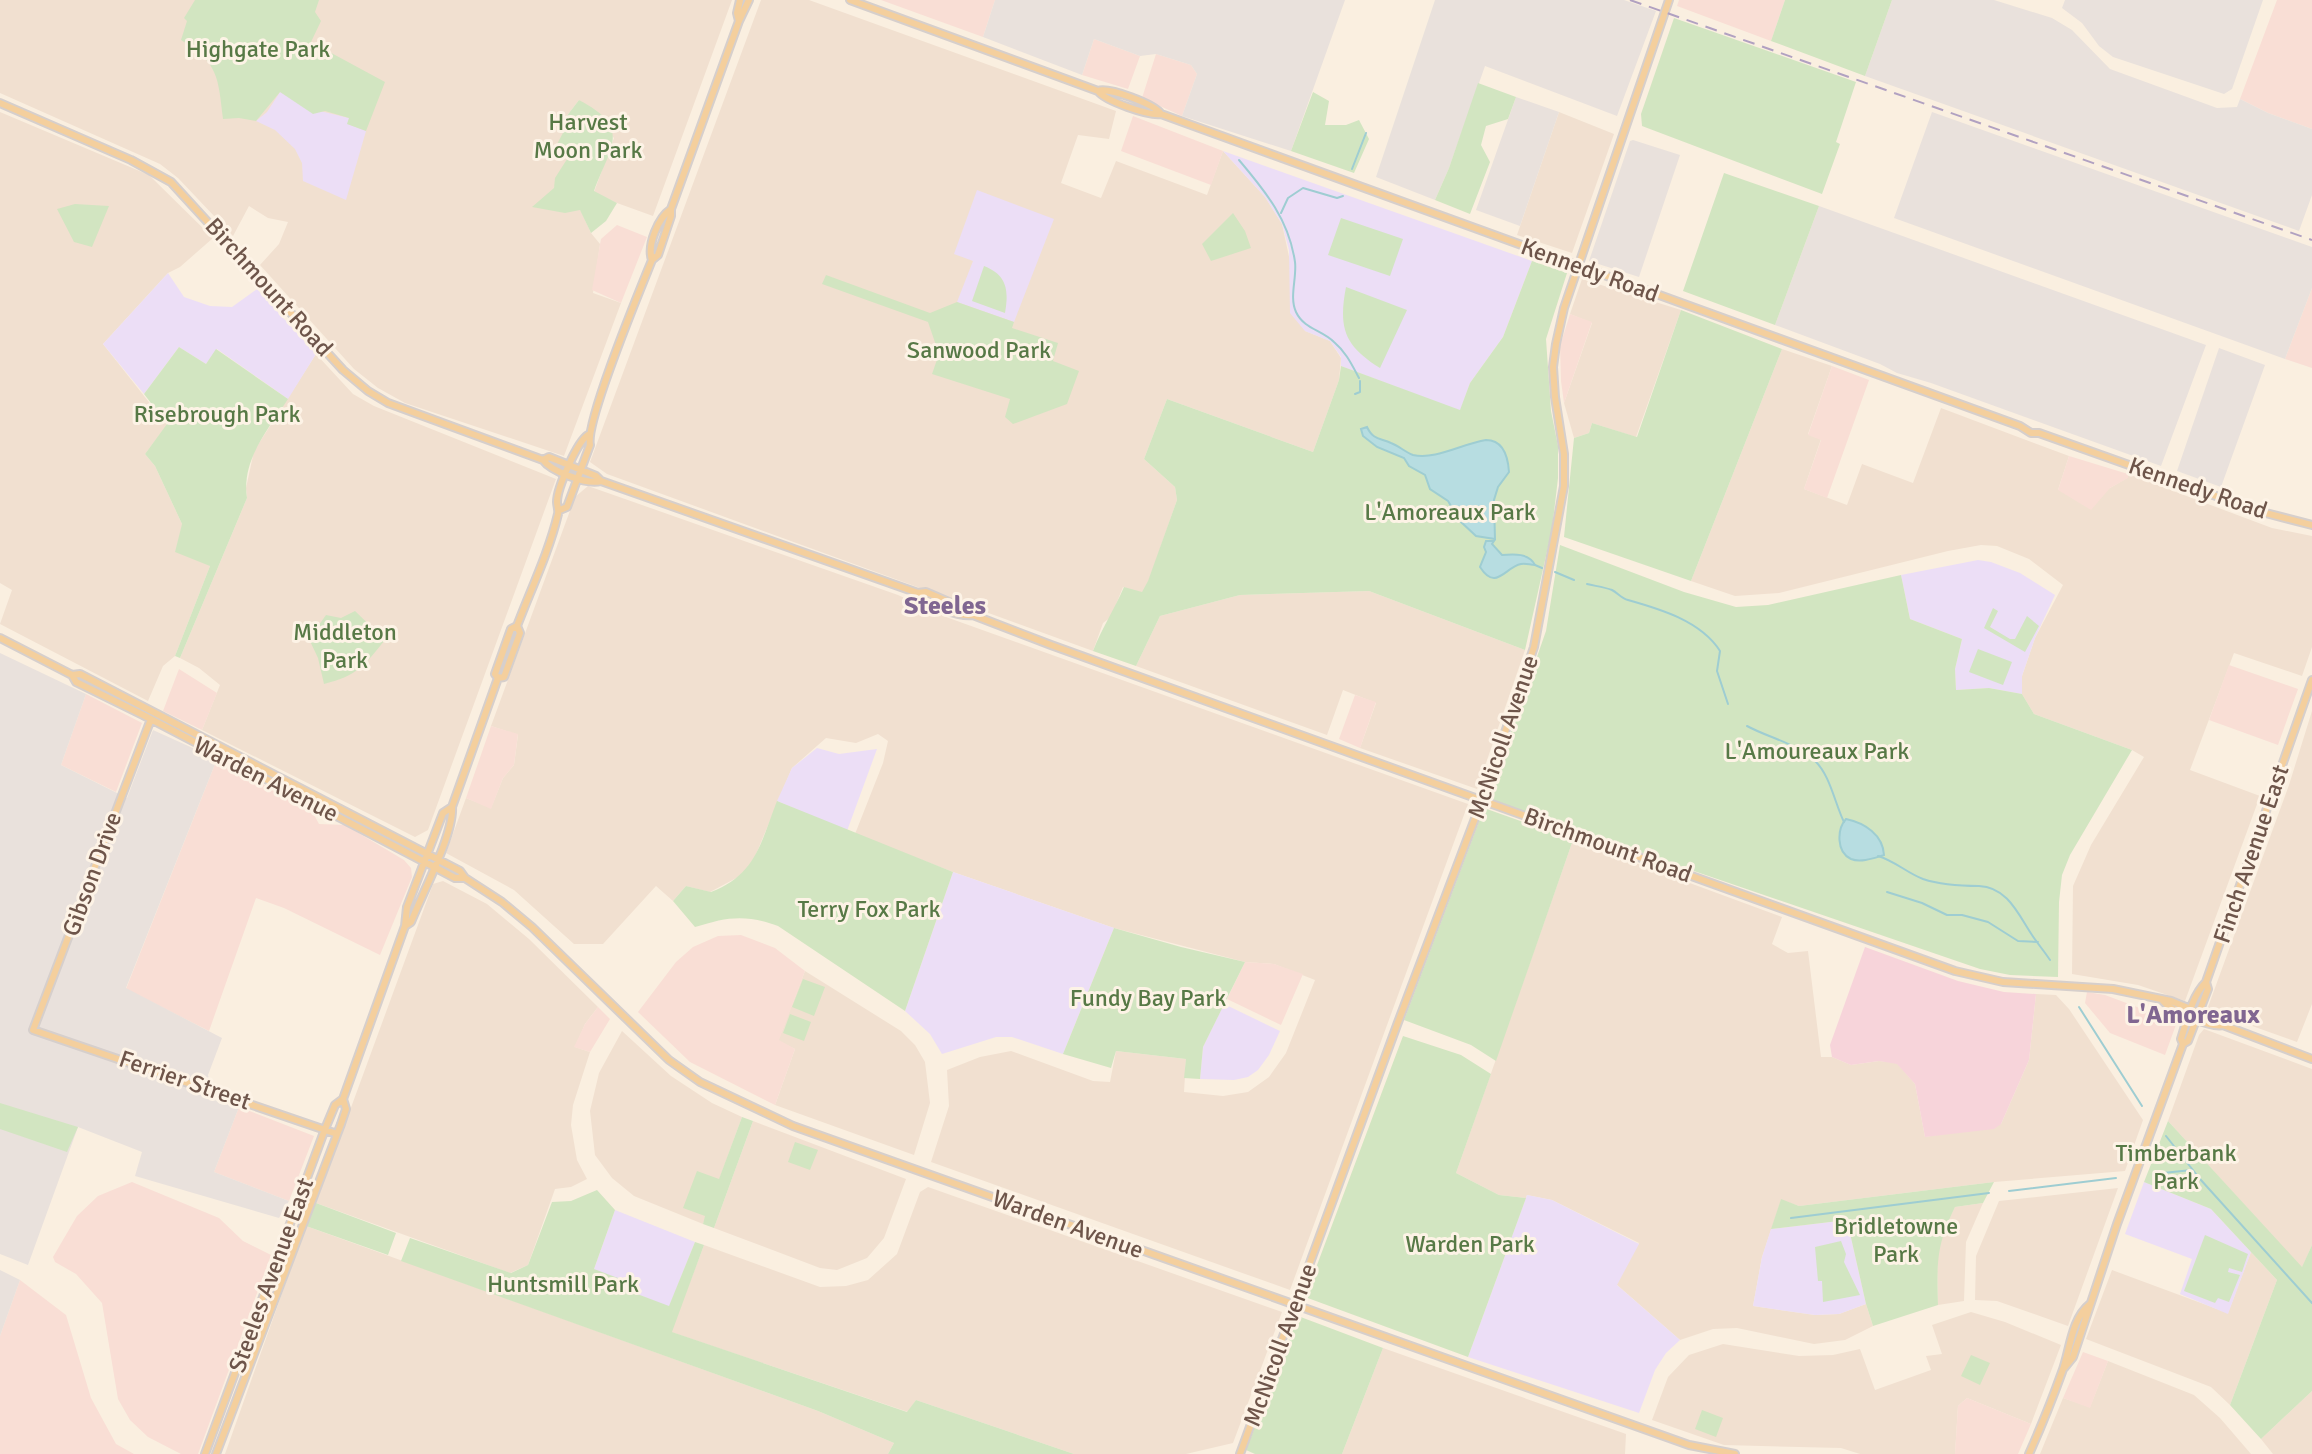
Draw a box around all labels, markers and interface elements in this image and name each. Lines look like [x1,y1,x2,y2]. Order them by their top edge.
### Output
park label: Highgate Park [186,34,330,64]
park label: Harvest Moon Park [534,107,642,165]
street label: Birchmount Road [199,211,339,363]
street label: Kennedy Road [1517,231,1663,309]
park label: Sanwood Park [907,335,1051,365]
park label: Risebrough Park [133,399,301,429]
street label: Kennedy Road [2125,450,2271,526]
park label: L'Amoreaux Park [1364,497,1536,527]
district label: Steeles [904,590,986,622]
park label: Middleton Park [293,617,397,675]
street label: McNicoll Avenue [1461,651,1545,823]
street label: Warden Avenue [189,730,343,828]
park label: L'Amoureaux Park [1725,736,1909,766]
street label: Finch Avenue East [2206,761,2296,947]
street label: Birchmount Road [1520,801,1696,889]
street label: Gibson Drive [56,808,128,940]
park label: Terry Fox Park [798,894,940,924]
park label: Fundy Bay Park [1070,983,1226,1013]
district label: L'Amoreaux [2126,999,2260,1031]
street label: Ferrier Street [115,1044,255,1116]
park label: Timberbank Park [2116,1138,2236,1196]
street label: Steeles Avenue East [222,1174,320,1376]
street label: Warden Avenue [988,1183,1148,1265]
park label: Bridletowne Park [1834,1211,1958,1269]
park label: Warden Park [1405,1229,1535,1259]
street label: McNicoll Avenue [1237,1259,1323,1431]
park label: Huntsmill Park [487,1269,639,1299]

